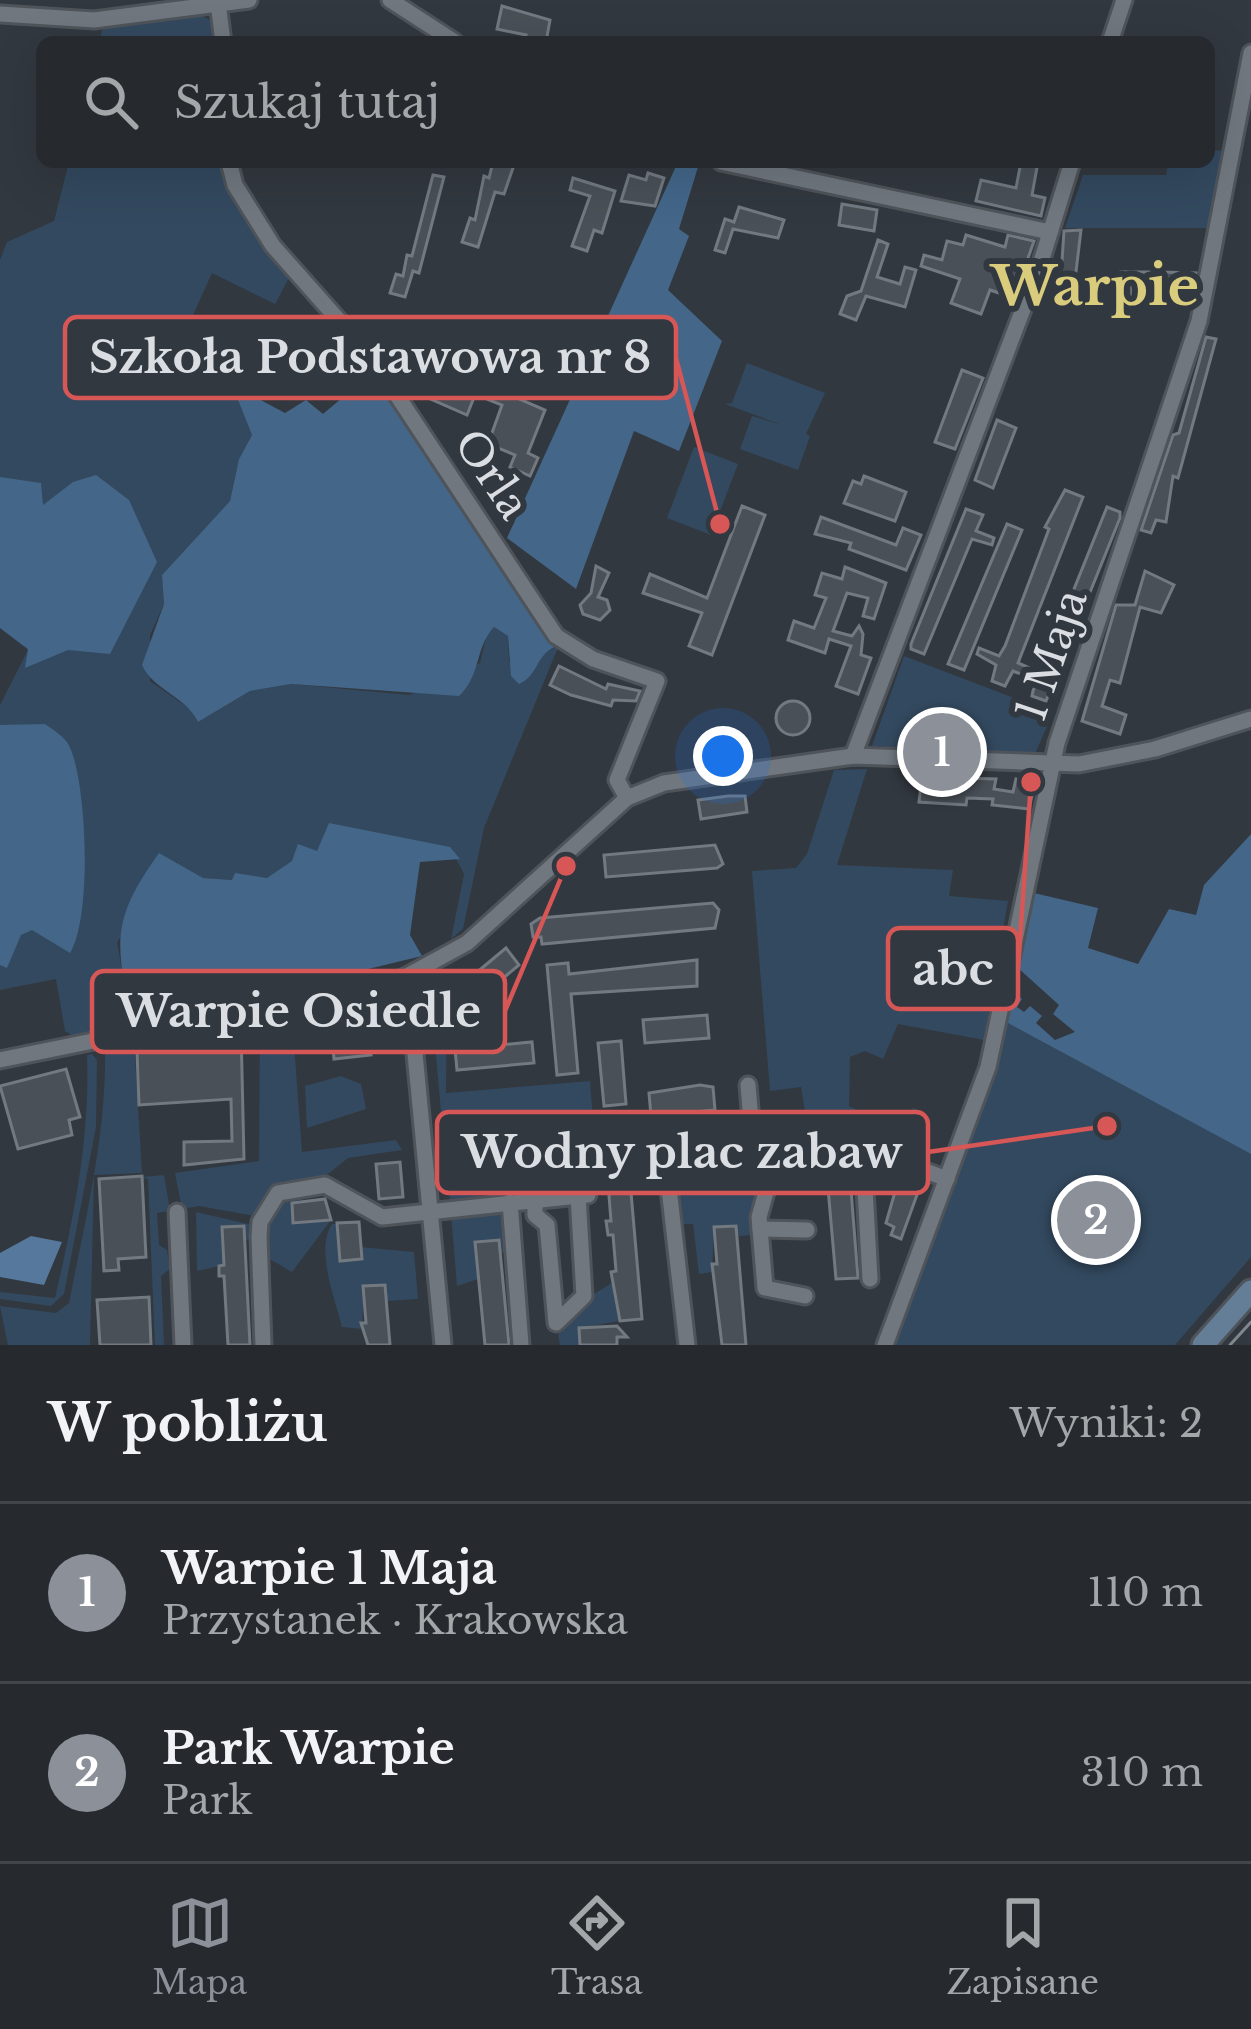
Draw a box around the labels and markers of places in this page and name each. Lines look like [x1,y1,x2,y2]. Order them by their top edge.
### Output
callout: Szkoła Podstawowa nr 8 [65,317,676,398]
pin: 1 [903,707,981,797]
callout: abc [888,928,1018,1009]
callout: Warpie Osiedle [92,971,505,1052]
callout: Wodny plac zabaw [437,1112,928,1193]
pin: 2 [1057,1175,1135,1265]

